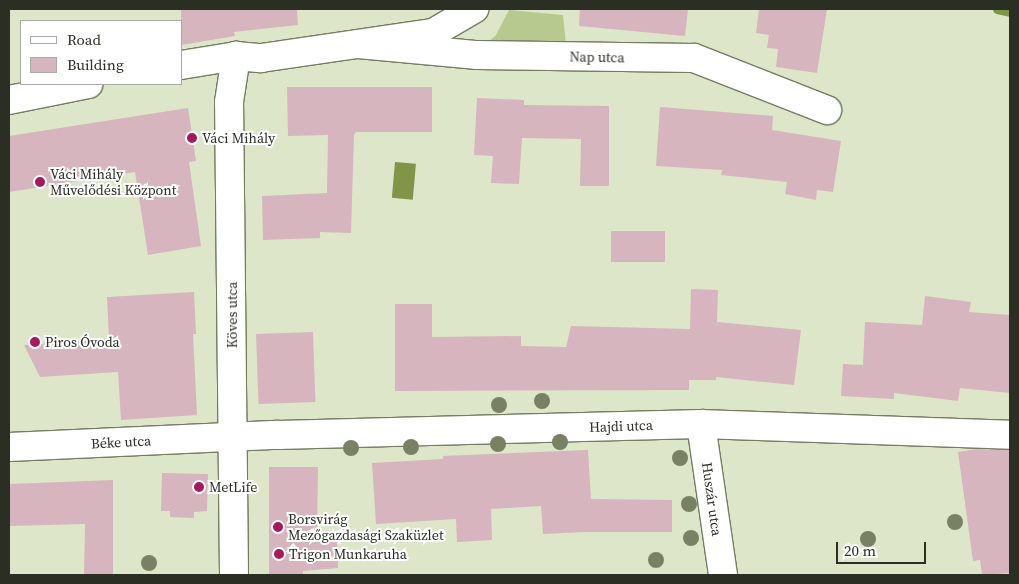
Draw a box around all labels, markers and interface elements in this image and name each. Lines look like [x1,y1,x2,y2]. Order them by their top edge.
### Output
legend [20,20,182,85]
text: Road [67,29,101,50]
street label: Nap utca [569,48,625,66]
text: Building [67,54,124,75]
place label: Váci Mihály [202,130,275,146]
marker: Váci Mihály [186,132,198,144]
place label: Váci Mihály Művelődési Központ [50,166,176,198]
marker: Váci Mihály Művelődési Központ [34,176,46,188]
street label: Köves utca [224,282,240,348]
place label: Piros Óvoda [45,334,120,350]
marker: Piros Óvoda [29,336,41,348]
street label: Hajdi utca [589,416,653,436]
street label: Béke utca [90,432,152,452]
street label: Huszár utca [699,461,725,537]
place label: MetLife [209,479,257,495]
marker: MetLife [193,481,205,493]
place label: Borsvirág Mezőgazdasági Szaküzlet [288,511,443,544]
marker: Borsvirág Mezőgazdasági Szaküzlet [272,521,284,533]
scale bar [839,532,929,564]
text: 20 m [844,540,876,561]
place label: Trigon Munkaruha [289,546,407,562]
marker: Trigon Munkaruha [273,548,285,560]

